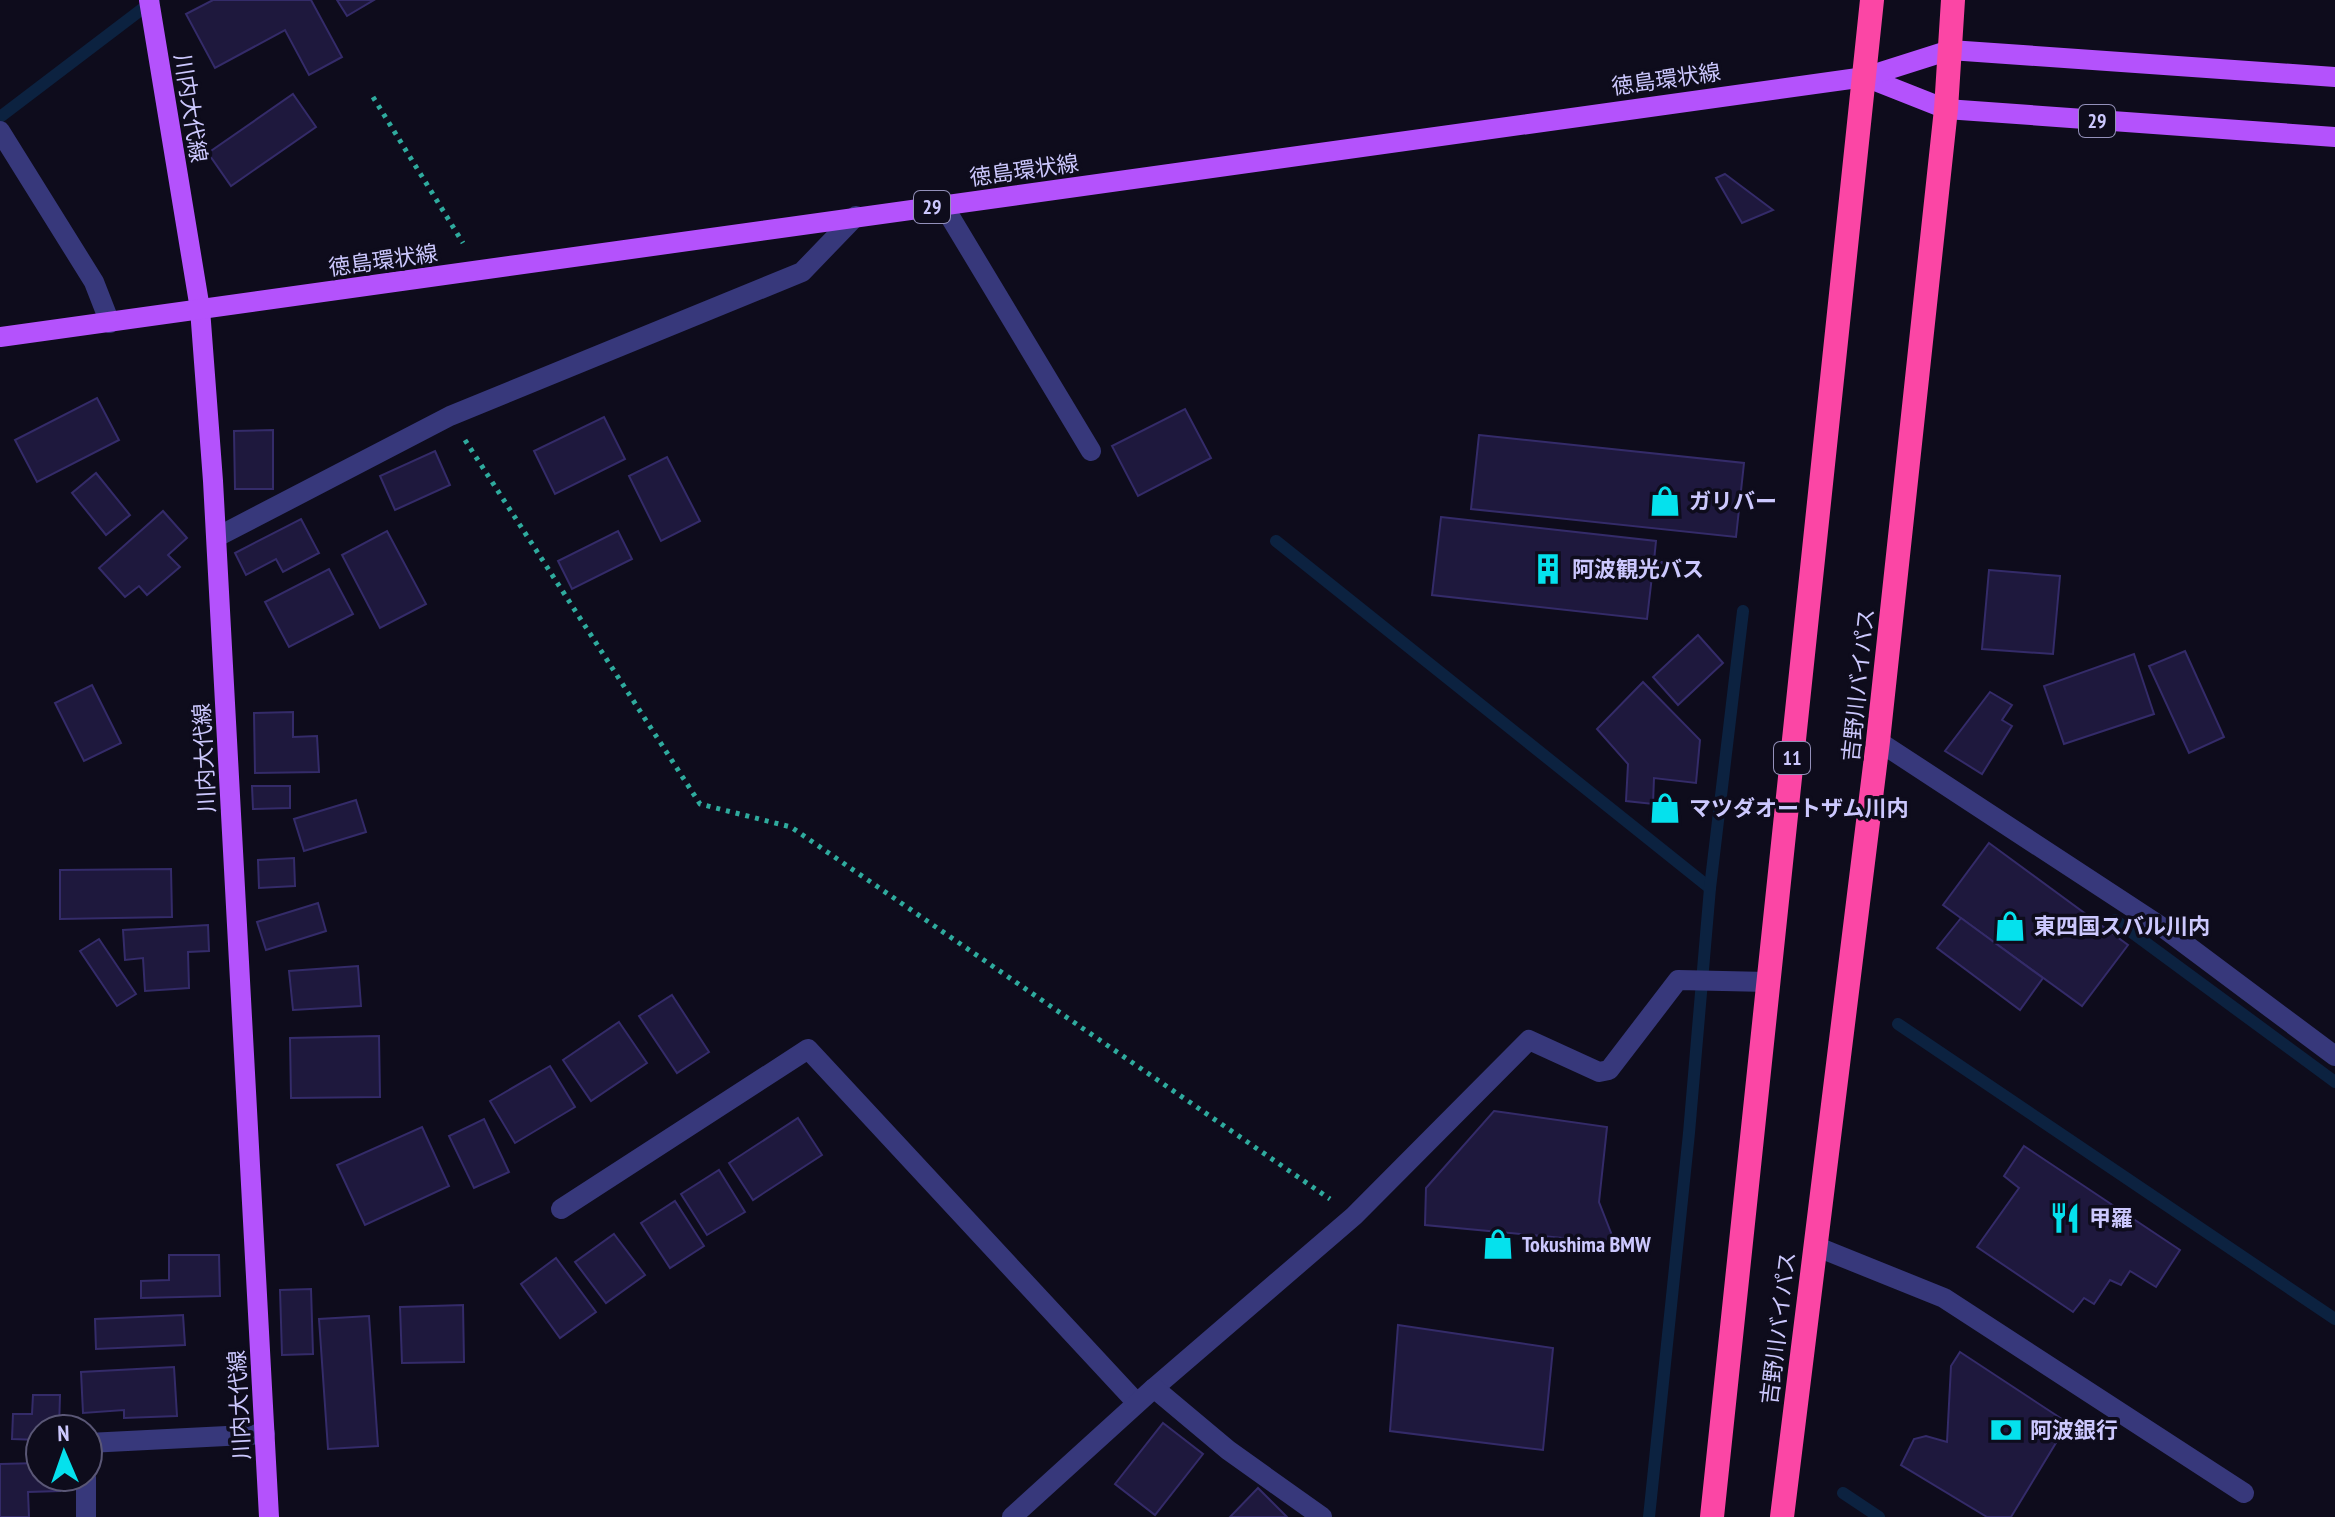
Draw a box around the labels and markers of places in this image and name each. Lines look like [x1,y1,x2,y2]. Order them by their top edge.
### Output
shop icon: ガリバー [1648,484,1682,518]
place label: ガリバー [1689,487,1777,515]
building icon: 阿波観光バス [1531,552,1565,586]
place label: 阿波観光バス [1572,555,1704,583]
shop icon: マツダオートザム川内 [1648,791,1682,825]
place label: マツダオートザム川内 [1689,794,1909,822]
shop icon: 東四国スバル川内 [1993,909,2027,943]
place label: 東四国スバル川内 [2034,912,2210,940]
restaurant icon: 甲羅 [2048,1201,2082,1235]
place label: 甲羅 [2089,1204,2133,1232]
shop icon: Tokushima BMW [1481,1227,1515,1261]
place label: Tokushima BMW [1522,1230,1651,1258]
bank icon: 阿波銀行 [1989,1413,2023,1447]
place label: 阿波銀行 [2030,1416,2118,1444]

